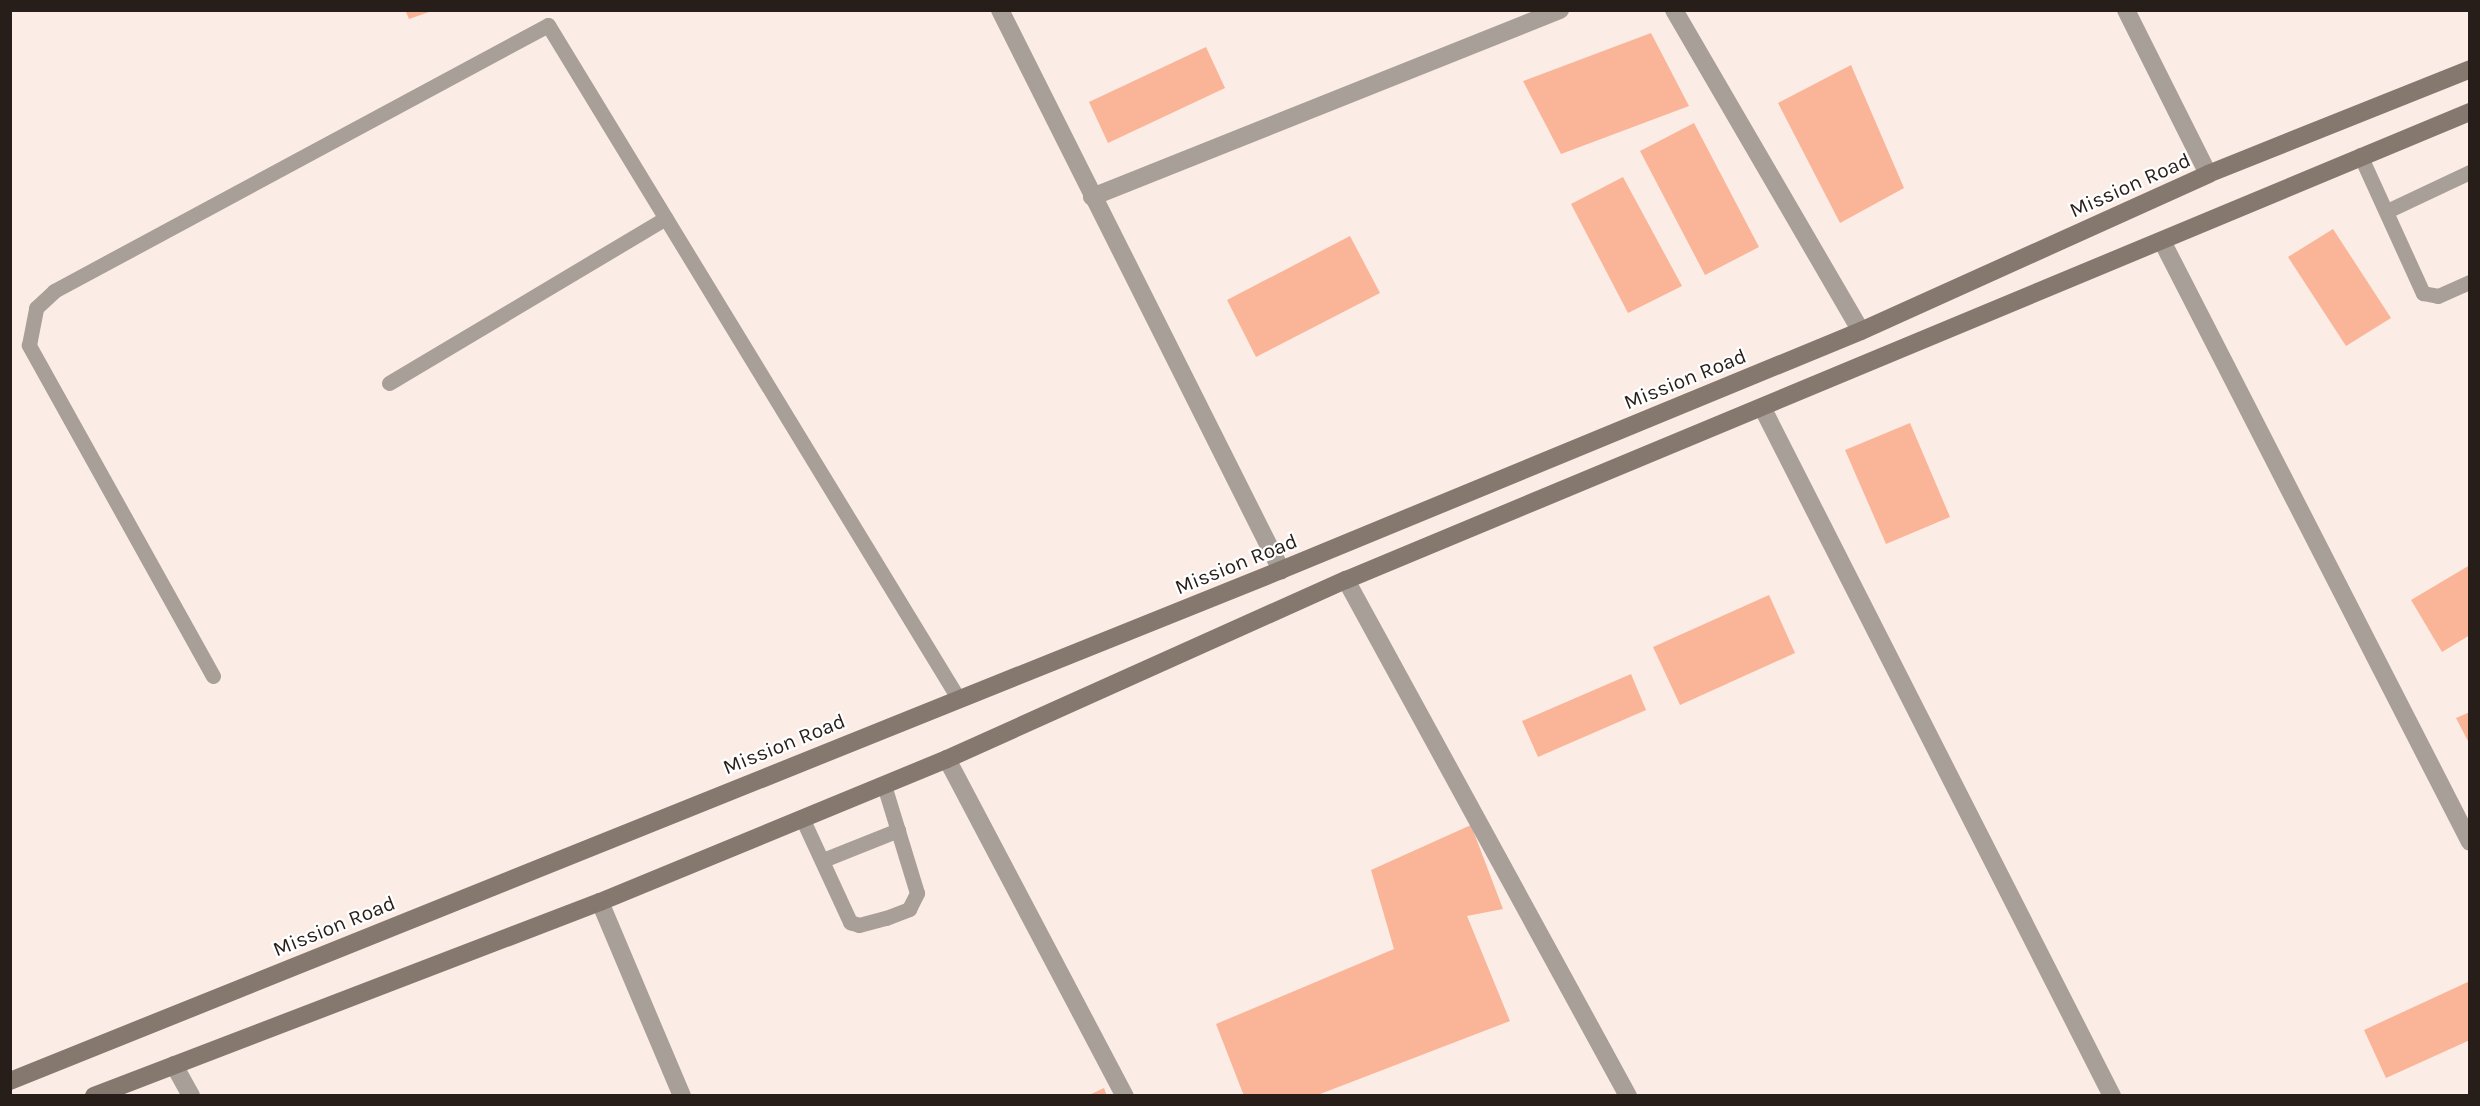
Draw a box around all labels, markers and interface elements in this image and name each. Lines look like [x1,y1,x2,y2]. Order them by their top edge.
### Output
street label: Mission Road [2066,147,2194,223]
street label: Mission Road [1620,343,1750,415]
street label: Mission Road [1171,528,1301,600]
street label: Mission Road [719,708,849,780]
street label: Mission Road [269,890,399,962]

